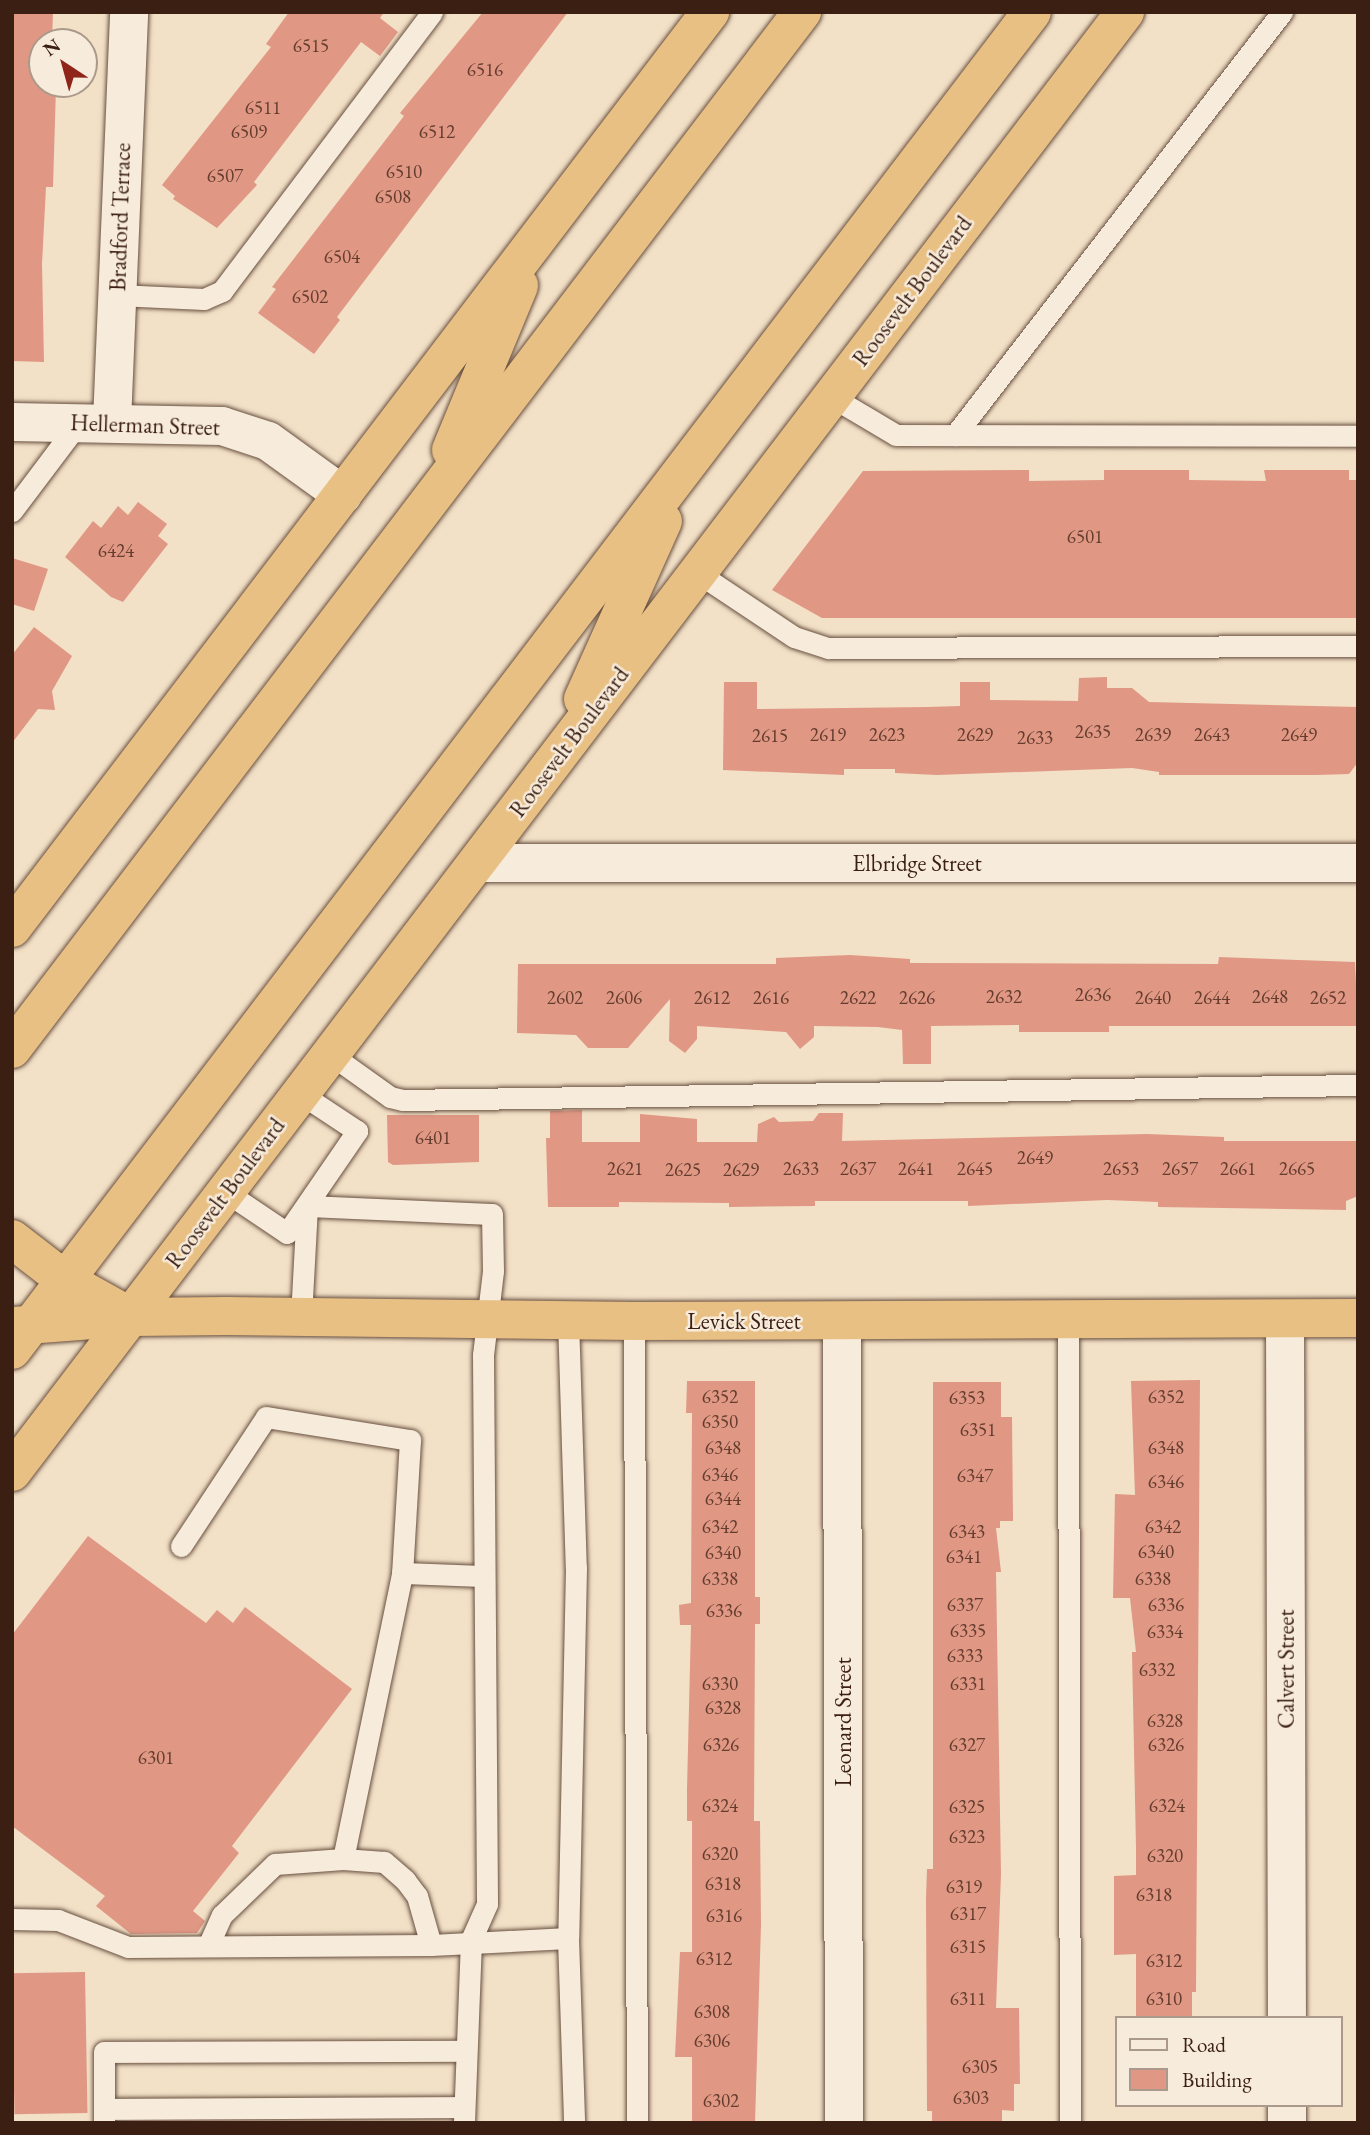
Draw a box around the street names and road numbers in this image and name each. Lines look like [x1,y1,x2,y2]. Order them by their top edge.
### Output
street label: Bradford Terrace [104,142,136,292]
street label: Roosevelt Boulevard [846,210,978,372]
street label: Hellerman Street [70,409,220,441]
street label: Roosevelt Boulevard [503,661,635,823]
street label: Elbridge Street [852,849,982,877]
street label: Roosevelt Boulevard [159,1112,291,1274]
street label: Levick Street [687,1307,801,1335]
street label: Calvert Street [1272,1609,1300,1729]
street label: Leonard Street [829,1657,857,1787]

